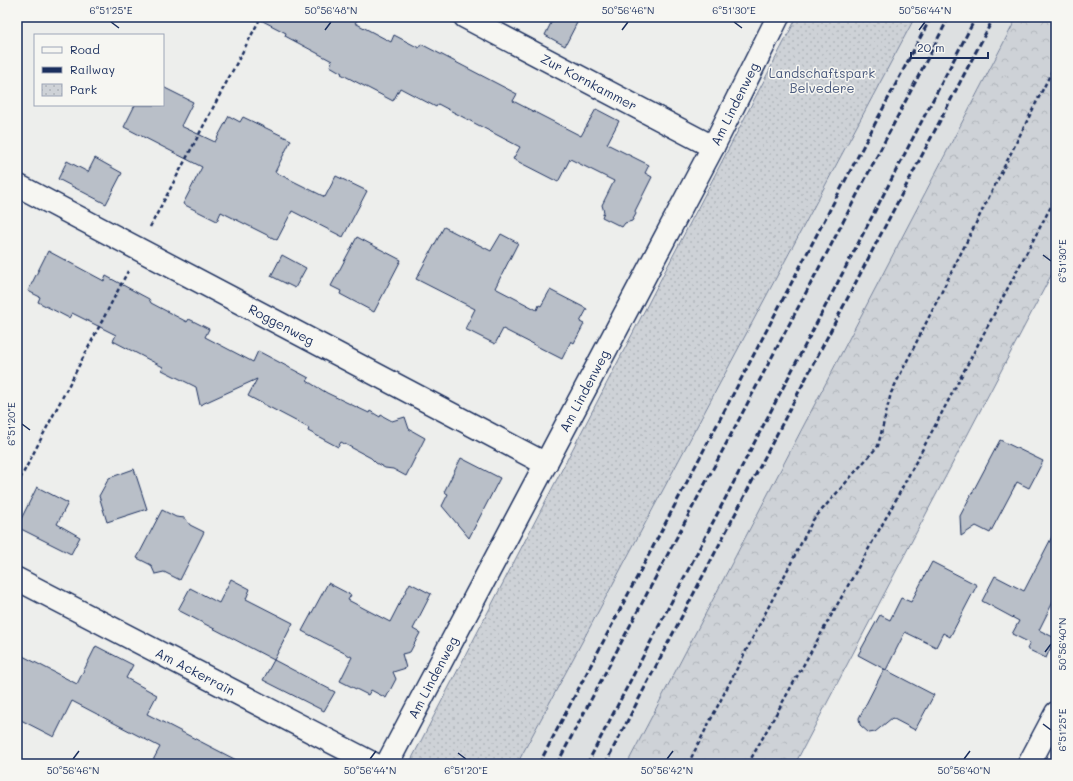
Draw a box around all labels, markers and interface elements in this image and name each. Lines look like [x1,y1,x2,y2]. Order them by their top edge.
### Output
text: 6°51'25"E [89,3,133,17]
text: 50°56'48"N [305,3,357,17]
text: 50°56'46"N [602,3,654,17]
text: 6°51'30"E [712,3,756,17]
text: 50°56'44"N [899,3,951,17]
legend [34,34,164,106]
scale bar [911,34,988,60]
text: 20 m [917,39,945,55]
text: Road [70,41,100,57]
street label: Zur Kornkammer [538,49,640,114]
street label: Am Lindenweg [706,59,762,148]
text: Railway [70,61,115,77]
park label: Landschaftspark Belvedere [769,64,875,96]
text: Park [70,81,97,97]
text: 6°51'30"E [1055,239,1069,283]
street label: Roggenweg [246,300,318,348]
street label: Am Lindenweg [555,347,612,435]
text: 6°51'20"E [4,402,18,446]
text: 50°56'40"N [1055,618,1069,670]
street label: Am Lindenweg [404,633,461,721]
street label: Am Ackerrain [153,643,238,699]
text: 6°51'25"E [1055,708,1069,752]
text: 50°56'46"N [47,763,99,777]
text: 50°56'44"N [344,763,396,777]
text: 6°51'20"E [444,763,488,777]
text: 50°56'42"N [641,763,693,777]
text: 50°56'40"N [938,763,990,777]

